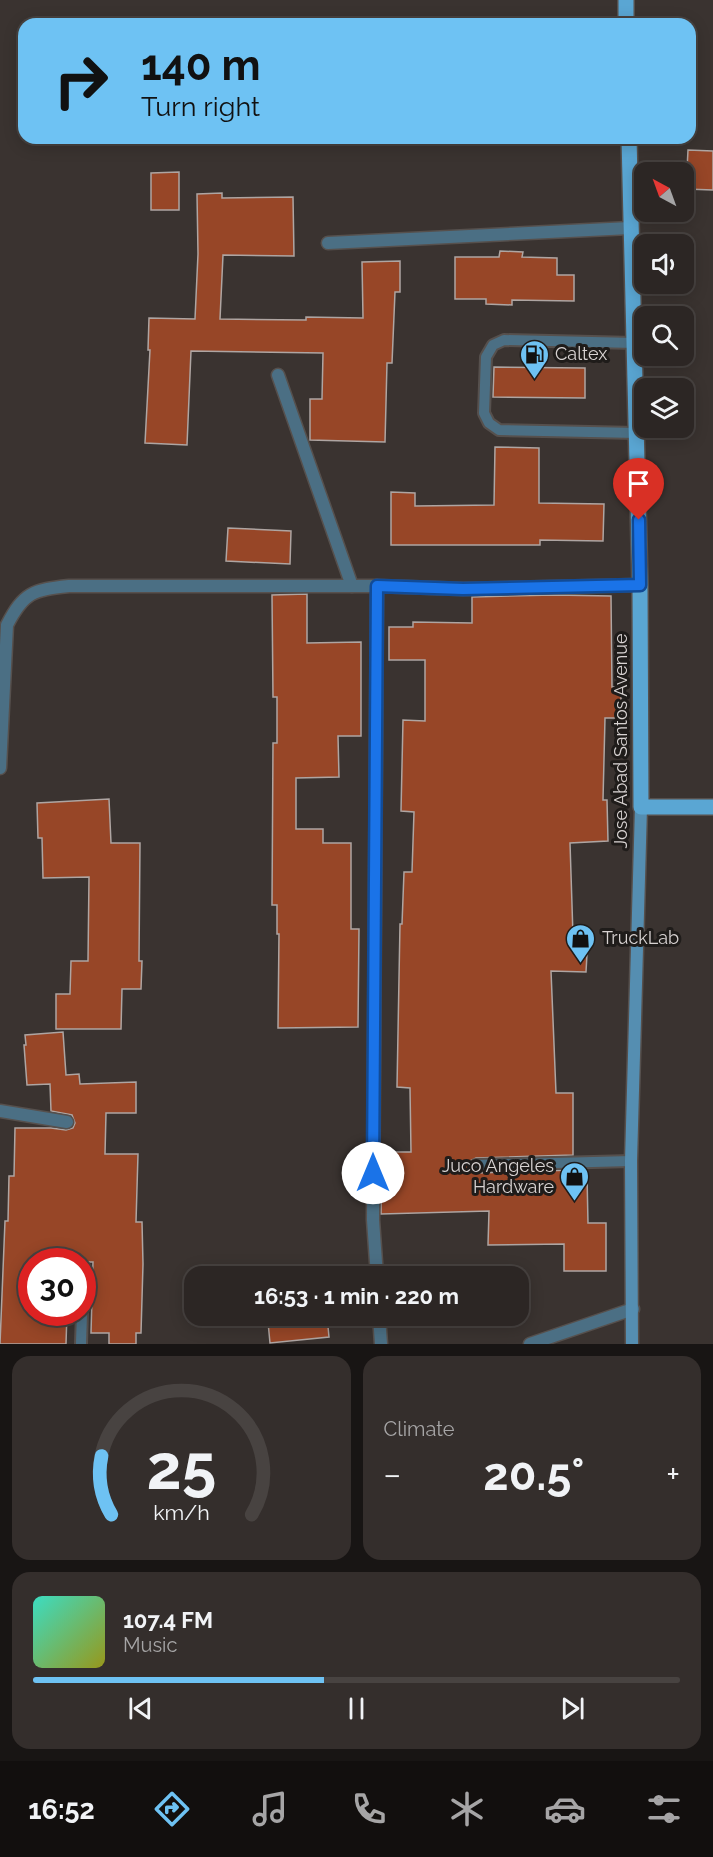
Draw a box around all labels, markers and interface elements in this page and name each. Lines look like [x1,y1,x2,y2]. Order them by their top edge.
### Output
text: 140 m [141,41,261,90]
icon: right [42,42,120,120]
text: Turn right [141,91,260,122]
north arrow [634,162,694,222]
map controls [634,162,694,438]
button: sound [634,234,694,294]
button: search [634,306,694,366]
fuel station icon: Caltex [518,338,550,380]
place label: Caltex [555,343,607,364]
button: layers [634,378,694,438]
pin [613,458,664,520]
icon: arrive [622,467,655,500]
street label: Jose Abad Santos Avenue [610,633,631,848]
shop icon: TruckLab [565,922,597,964]
place label: TruckLab [602,927,679,948]
position arrow [341,1141,405,1205]
place label: Juco Angeles Hardware [442,1155,554,1197]
shop icon: Juco Angeles Hardware [559,1160,591,1202]
speed limit sign: 30 [18,1248,96,1326]
text: 16:53 · 1 min · 220 m [254,1283,459,1309]
text: Climate [384,1417,455,1441]
text: 25 [146,1430,216,1504]
text: 20.5° [483,1448,584,1501]
text: − [384,1455,401,1494]
text: + [666,1455,680,1494]
text: km/h [153,1500,210,1525]
text: 107.4 FM [123,1607,213,1633]
text: Music [123,1633,177,1657]
icon: previous [124,1692,157,1725]
icon: pause [340,1692,373,1725]
icon: next [556,1692,589,1725]
icon: directions [151,1788,193,1830]
icon: music [249,1788,291,1830]
icon: phone [348,1788,390,1830]
icon: climate [446,1788,488,1830]
icon: car [544,1788,586,1830]
icon: filters [643,1788,685,1830]
text: 16:52 [28,1794,95,1825]

